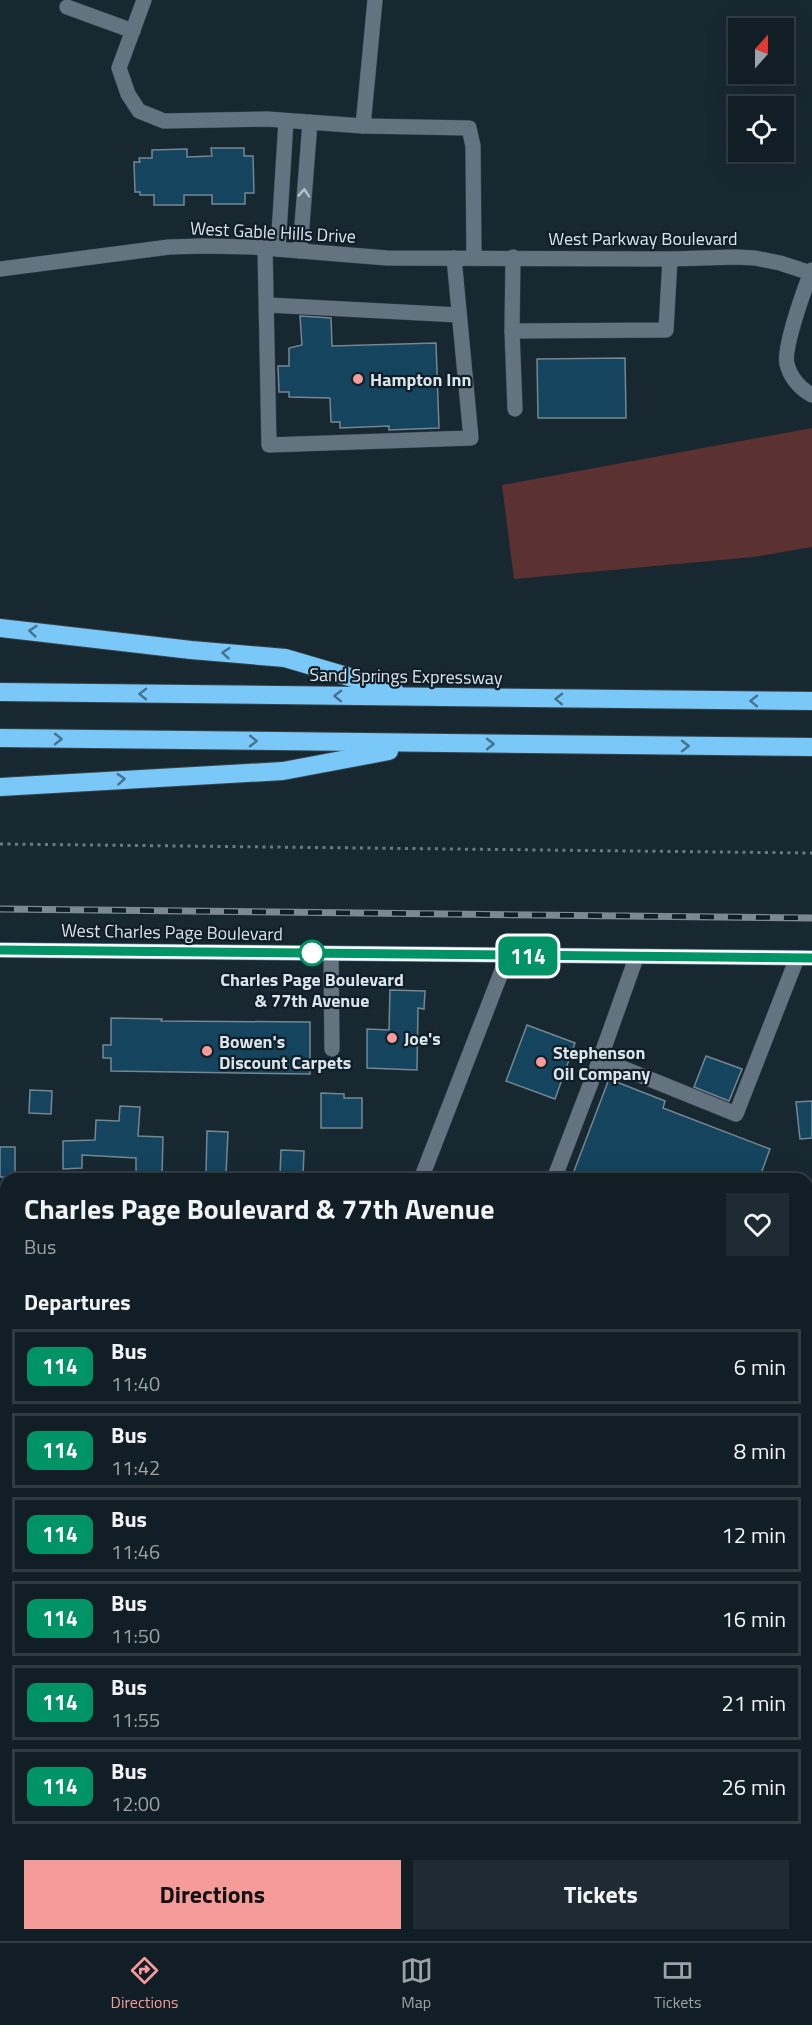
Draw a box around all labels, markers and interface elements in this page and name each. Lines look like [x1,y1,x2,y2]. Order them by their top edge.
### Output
north arrow [728,18,794,84]
map controls [728,18,794,162]
button: locate [728,96,794,162]
one-way arrow [298,188,311,197]
street label: West Gable Hills Drive [189,214,357,250]
street label: West Parkway Boulevard [548,225,738,252]
place label: Hampton Inn [370,366,471,393]
marker: Hampton Inn [351,372,365,386]
one-way arrow [28,625,37,638]
one-way arrow [222,647,231,660]
street label: Sand Springs Expressway [309,661,503,691]
one-way arrow [138,687,147,700]
one-way arrow [333,690,342,702]
one-way arrow [554,693,563,705]
one-way arrow [749,695,758,707]
one-way arrow [54,733,63,745]
one-way arrow [249,735,258,748]
one-way arrow [485,738,494,750]
one-way arrow [680,740,689,752]
one-way arrow [117,773,126,786]
street label: West Charles Page Boulevard [61,917,283,947]
line badge: 114 [494,936,562,976]
marker: Charles Page Boulevard & 77th Avenue [299,940,325,966]
text: 114 [510,940,546,972]
place label: Charles Page Boulevard & 77th Avenue [220,966,404,1014]
place label: Joe's [404,1025,441,1052]
place label: Bowen's Discount Carpets [219,1028,351,1076]
marker: Joe's [385,1031,399,1045]
place label: Stephenson Oil Company [553,1039,650,1087]
marker: Bowen's Discount Carpets [200,1044,214,1058]
marker: Stephenson Oil Company [534,1055,548,1069]
text: Charles Page Boulevard & 77th Avenue [24,1187,495,1230]
button: heart [726,1193,789,1256]
text: Bus [24,1231,56,1262]
text: Departures [24,1285,131,1319]
text: Bus [111,1334,147,1368]
text: 114 [42,1350,78,1382]
text: 6 min [734,1350,786,1384]
text: 11:40 [111,1368,160,1399]
text: Bus [111,1418,147,1452]
text: 114 [42,1434,78,1466]
text: 8 min [734,1434,786,1468]
text: 11:42 [111,1452,160,1483]
text: Bus [111,1502,147,1536]
text: 114 [42,1518,78,1550]
text: 12 min [721,1518,786,1552]
text: 11:46 [111,1536,160,1567]
text: Bus [111,1586,147,1620]
text: 114 [42,1602,78,1634]
text: 16 min [721,1602,786,1636]
text: 11:50 [111,1620,160,1651]
text: Bus [111,1670,147,1704]
text: 114 [42,1686,78,1718]
text: 21 min [721,1686,786,1720]
text: 11:55 [111,1704,160,1735]
text: Bus [111,1754,147,1788]
text: 114 [42,1770,78,1802]
text: 26 min [721,1770,786,1804]
text: 12:00 [111,1788,160,1819]
button: Directions [24,1860,401,1929]
button: Tickets [413,1860,789,1929]
tab: Directions [111,1954,178,2014]
tab: Map [400,1954,433,2014]
tab: Tickets [654,1954,701,2014]

